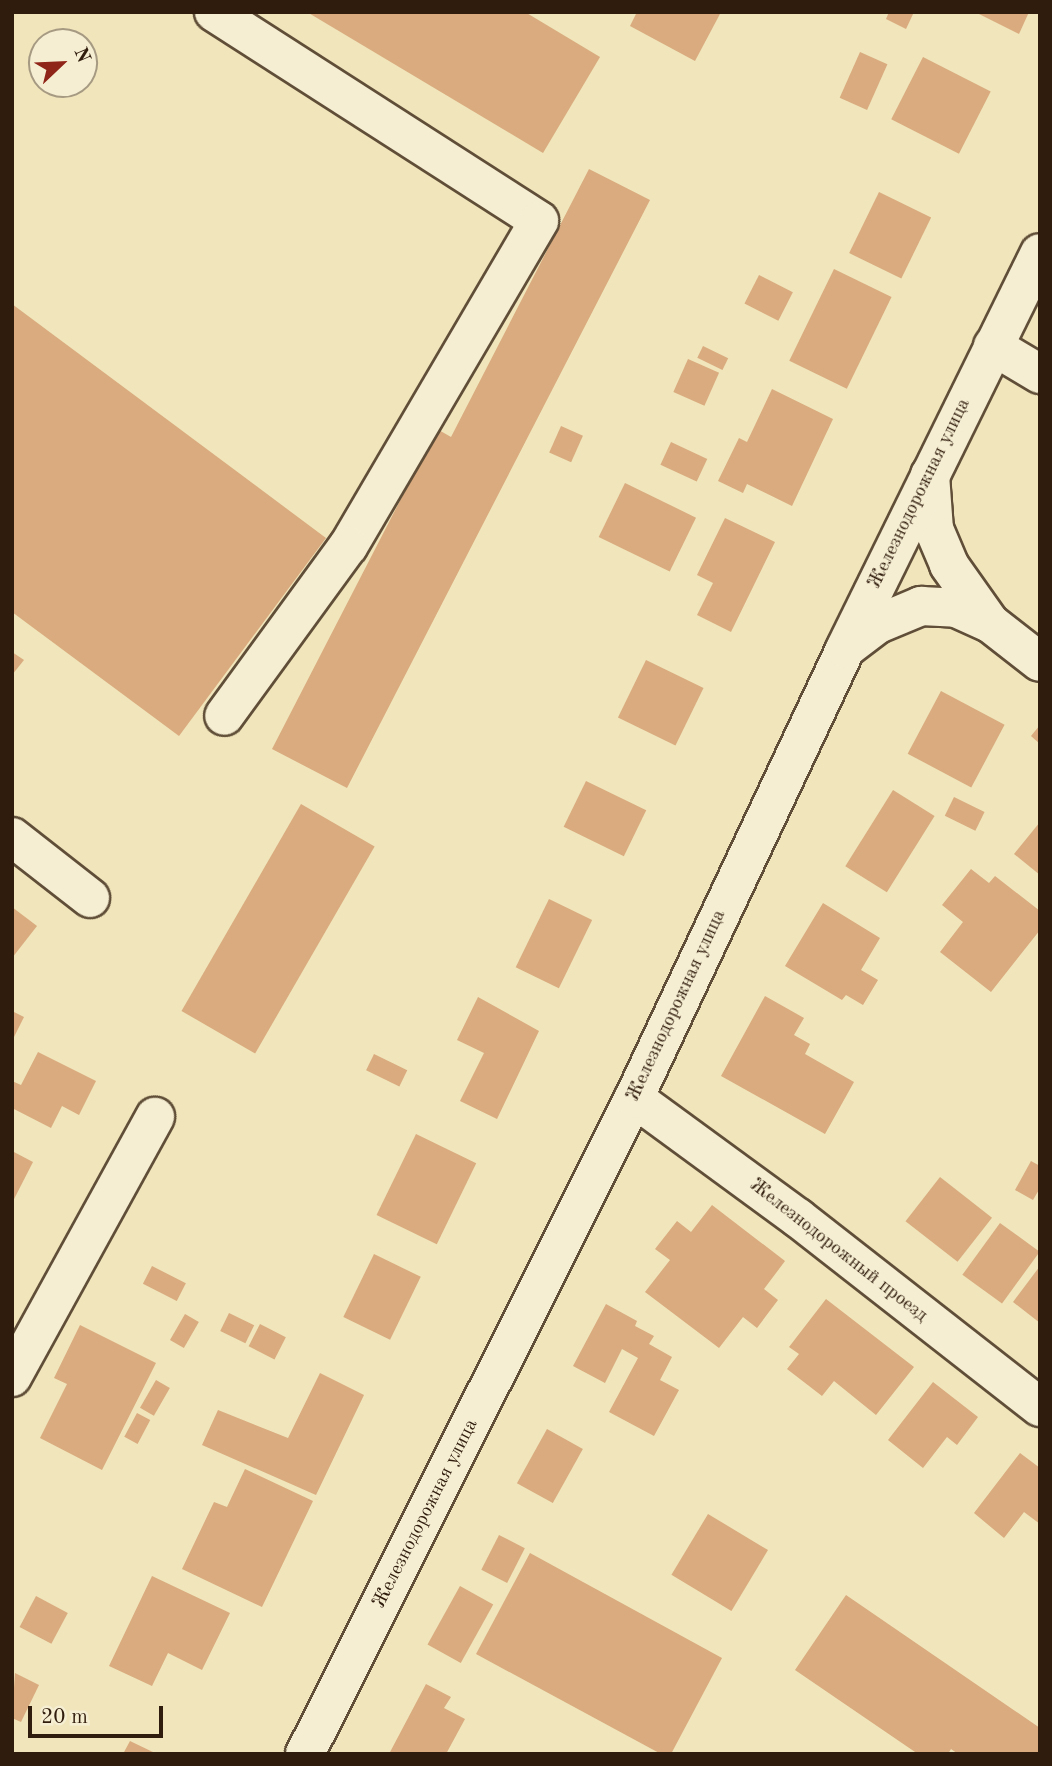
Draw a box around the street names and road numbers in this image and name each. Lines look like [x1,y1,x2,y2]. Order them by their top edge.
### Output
street label: Железнодорожная улица [864,395,976,593]
street label: Железнодорожная улица [623,906,731,1106]
street label: Железнодорожный проезд [744,1174,932,1328]
street label: Железнодорожная улица [368,1416,484,1612]

